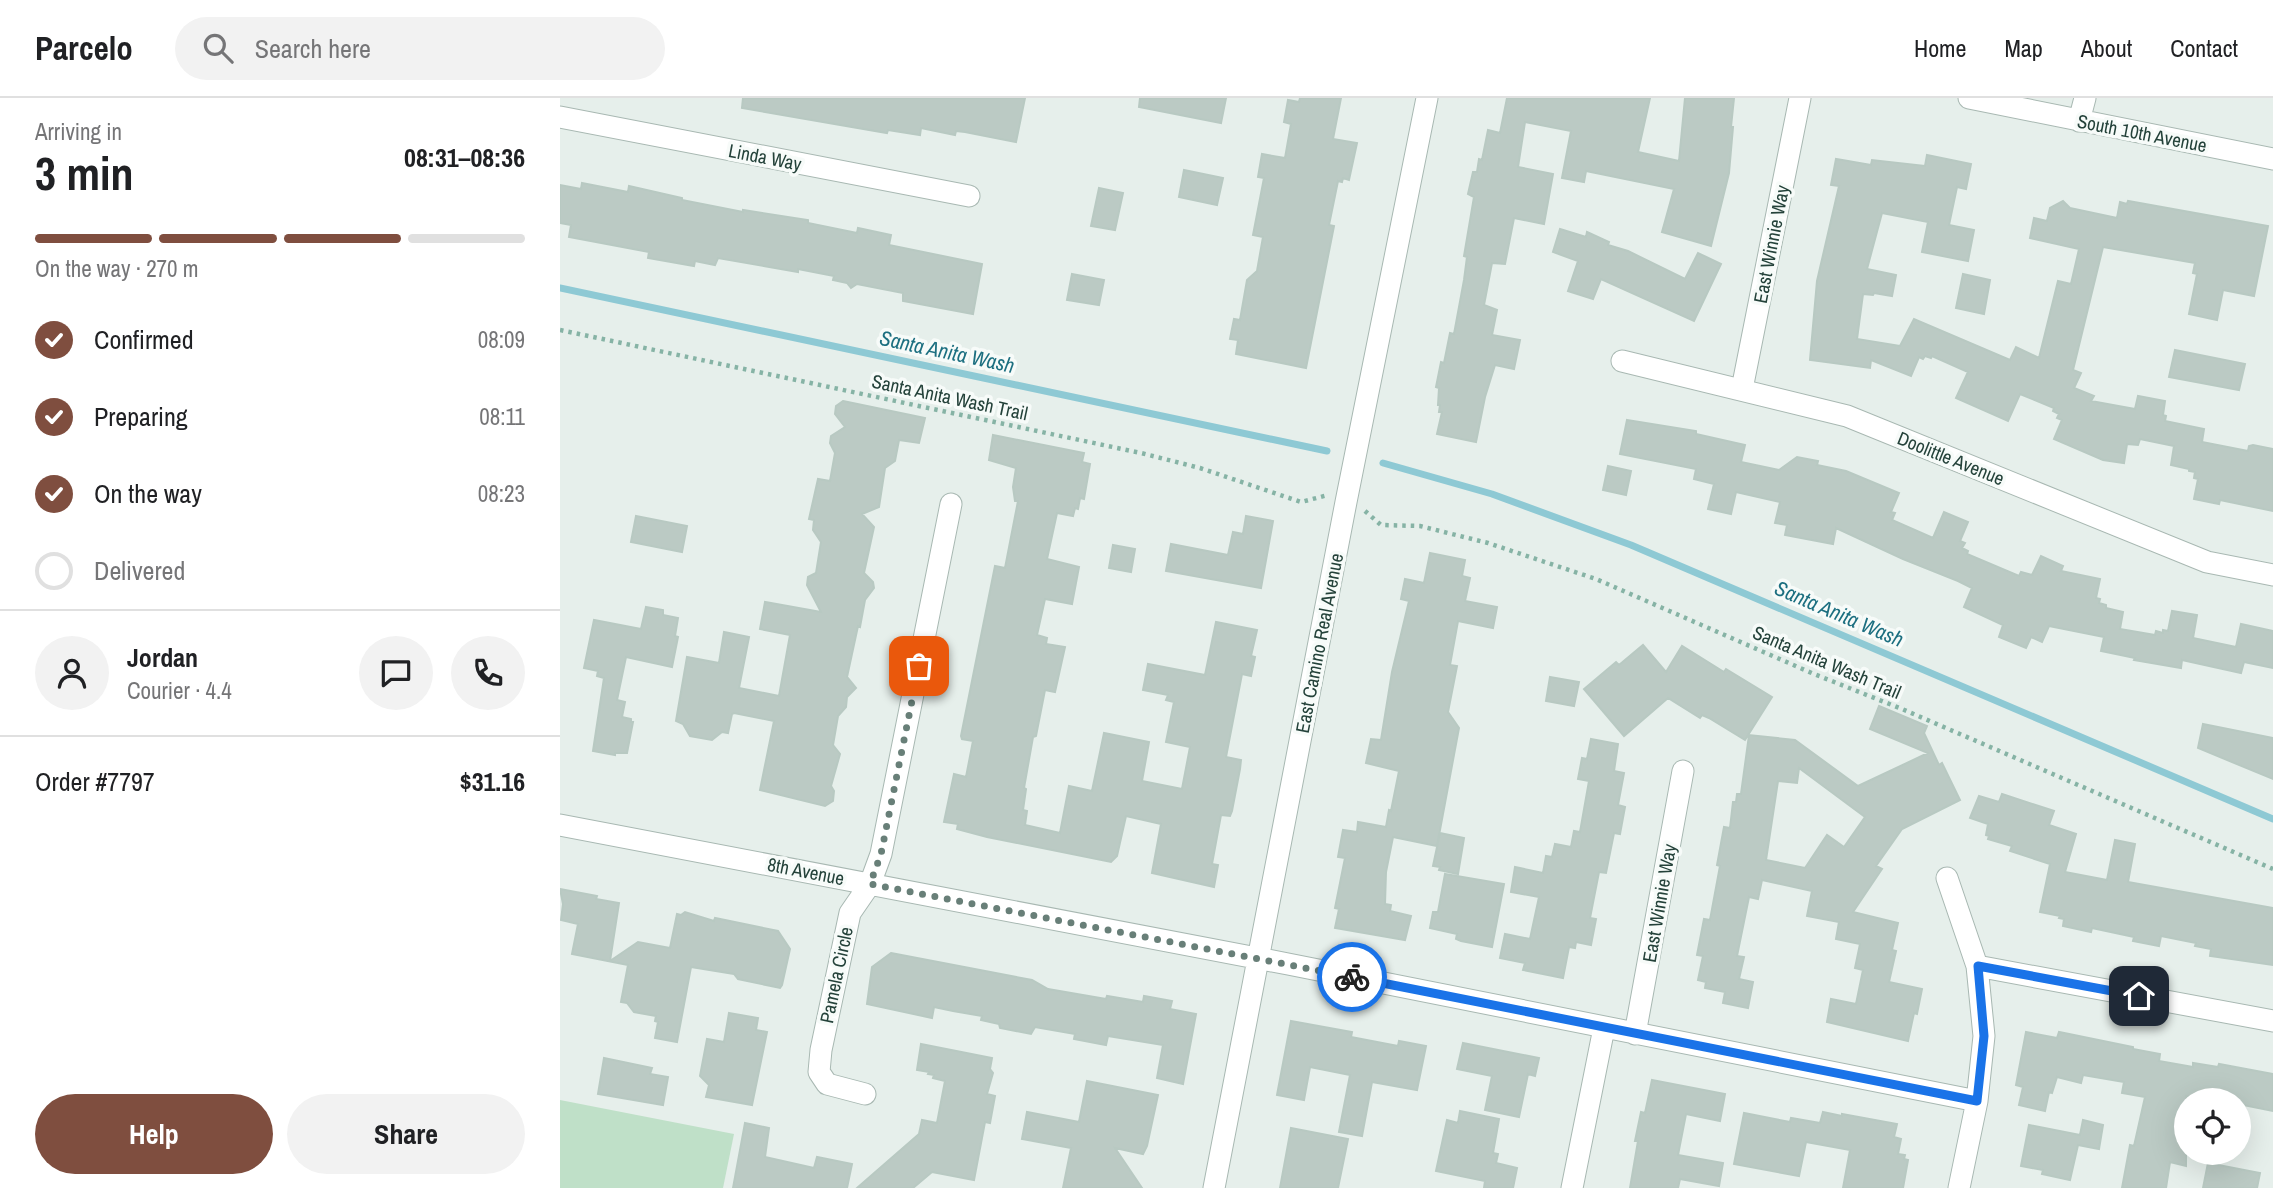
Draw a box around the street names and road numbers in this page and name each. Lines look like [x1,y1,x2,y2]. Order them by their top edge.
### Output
street label: South 10th Avenue [2075,108,2209,158]
street label: Linda Way [726,137,804,177]
street label: East Winnie Way [1747,183,1795,305]
street label: Santa Anita Wash Trail [870,368,1030,426]
street label: Doolittle Avenue [1894,425,2008,491]
street label: East Camino Real Avenue [1289,551,1349,735]
street label: Santa Anita Wash Trail [1749,619,1905,705]
street label: East Winnie Way [1636,842,1682,964]
street label: 8th Avenue [765,851,847,891]
street label: Pamela Circle [813,924,859,1026]

